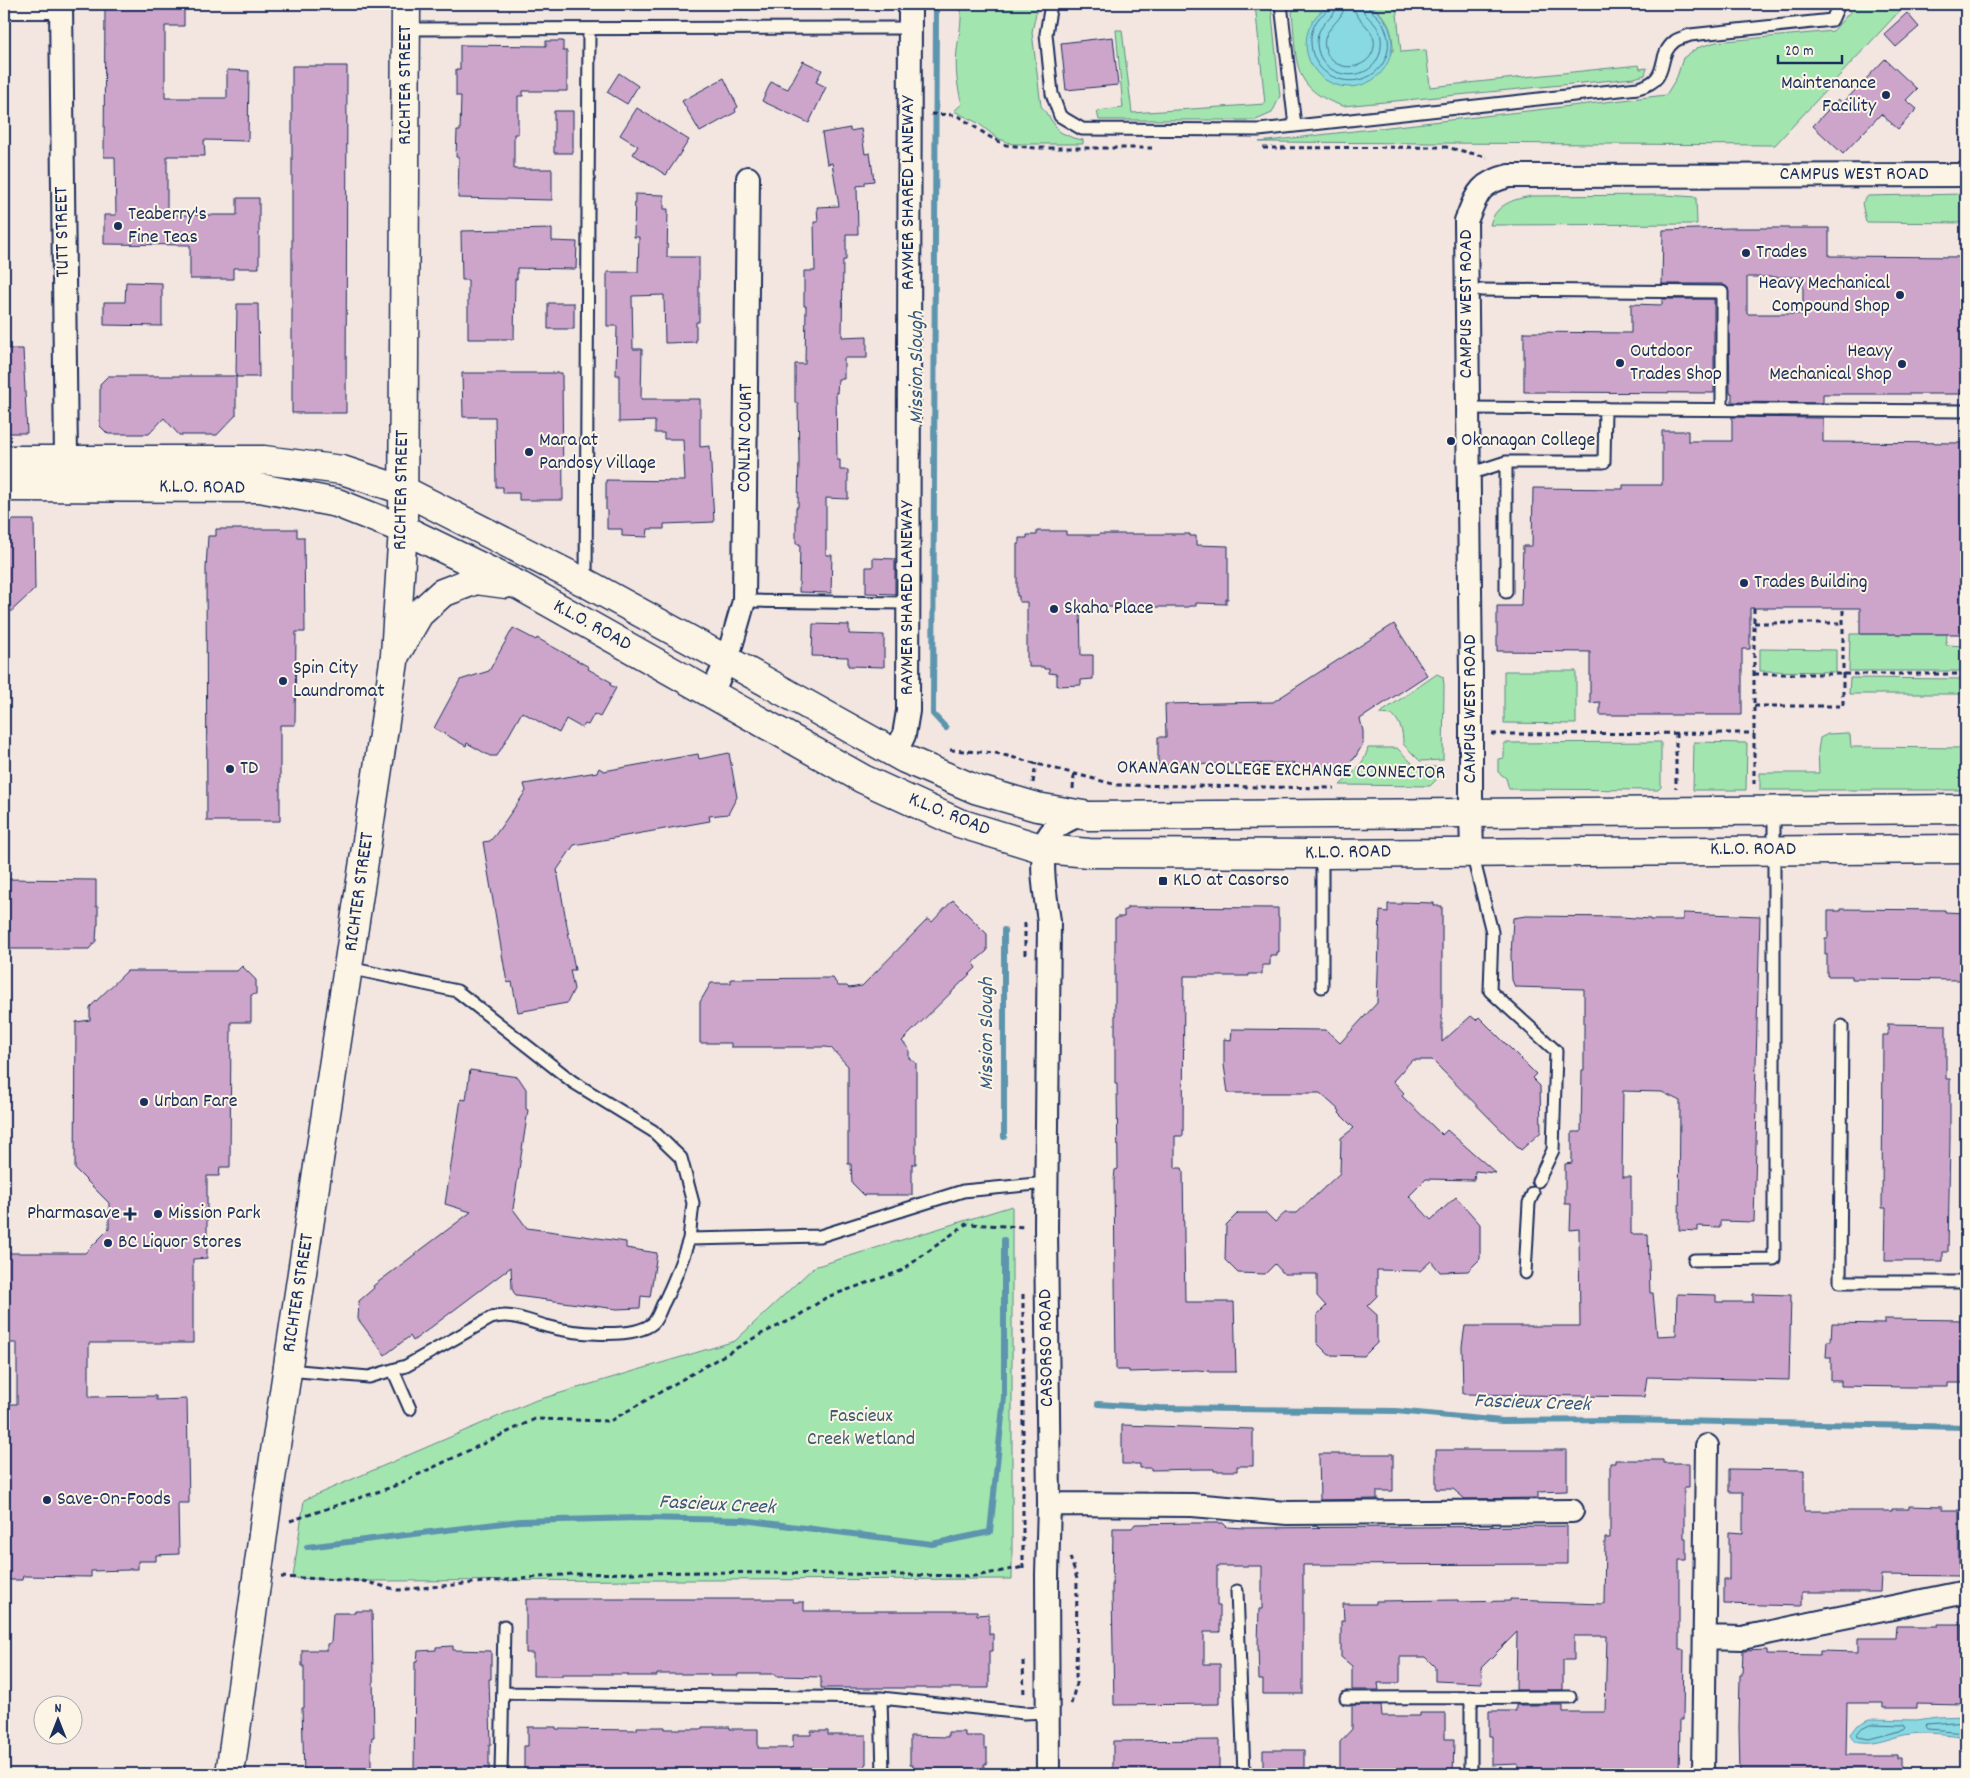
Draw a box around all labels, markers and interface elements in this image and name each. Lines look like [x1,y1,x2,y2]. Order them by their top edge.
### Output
street label: RICHTER STREET [392,25,420,145]
scale bar [1778,32,1841,64]
text: 20 m [1785,41,1813,63]
place label: Maintenance Facility [1781,70,1877,121]
marker: Maintenance Facility [1880,89,1892,101]
street label: RAYMER SHARED LANEWAY [895,95,923,290]
street label: CAMPUS WEST ROAD [1779,161,1929,189]
street label: TUTT STREET [48,186,78,278]
place label: Teaberry's Fine Teas [128,201,207,252]
marker: Teaberry's Fine Teas [112,220,124,232]
street label: CAMPUS WEST ROAD [1453,229,1481,379]
place label: Trades [1756,239,1807,267]
marker: Trades [1740,247,1752,259]
place label: Heavy Mechanical Compound Shop [1758,270,1890,321]
marker: Heavy Mechanical Compound Shop [1894,289,1906,301]
water label: Mission Slough [903,310,933,425]
place label: Outdoor Trades Shop [1630,338,1722,389]
place label: Heavy Mechanical Shop [1769,338,1893,389]
marker: Outdoor Trades Shop [1614,357,1626,369]
marker: Heavy Mechanical Shop [1896,358,1908,370]
street label: CONLIN COURT [731,383,761,493]
place label: Mara at Pandosy Village [539,427,656,478]
place label: Okanagan College [1461,427,1595,455]
street label: RICHTER STREET [387,430,417,550]
marker: Okanagan College [1445,435,1457,447]
marker: Mara at Pandosy Village [523,446,535,458]
street label: K.L.O. ROAD [159,473,245,503]
street label: RAYMER SHARED LANEWAY [894,500,922,695]
place label: Trades Building [1754,569,1868,597]
marker: Trades Building [1738,577,1750,589]
street label: K.L.O. ROAD [548,593,636,659]
place label: Skaha Place [1064,595,1154,623]
marker: Skaha Place [1048,603,1060,615]
street label: CAMPUS WEST ROAD [1457,634,1485,784]
place label: Spin City Laundromat [293,655,385,706]
marker: Spin City Laundromat [277,675,289,687]
street label: OKANAGAN COLLEGE EXCHANGE CONNECTOR [1116,754,1446,788]
place label: TD [240,755,258,783]
marker: TD [224,763,236,775]
street label: K.L.O. ROAD [904,786,994,844]
street label: RICHTER STREET [338,831,382,953]
street label: K.L.O. ROAD [1710,836,1796,864]
street label: K.L.O. ROAD [1305,838,1391,868]
place label: KLO at Casorso [1173,867,1289,895]
marker: KLO at Casorso [1157,875,1169,887]
water label: Mission Slough [973,976,1003,1091]
place label: Urban Fare [154,1088,238,1116]
marker: Urban Fare [138,1096,150,1108]
place label: Pharmasave [27,1200,120,1228]
place label: Mission Park [168,1200,261,1228]
marker: Pharmasave [124,1208,136,1220]
marker: Mission Park [152,1208,164,1220]
place label: BC Liquor Stores [118,1229,242,1257]
street label: RICHTER STREET [276,1231,322,1355]
marker: BC Liquor Stores [102,1237,114,1249]
street label: CASORSO ROAD [1032,1289,1062,1407]
water label: Fascieux Creek [1473,1387,1593,1421]
park label: Fascieux Creek Wetland [807,1403,915,1454]
place label: Save-On-Foods [57,1486,171,1514]
water label: Fascieux Creek [658,1488,778,1524]
marker: Save-On-Foods [41,1494,53,1506]
north arrow [32,1696,82,1746]
text: N [55,1699,62,1719]

